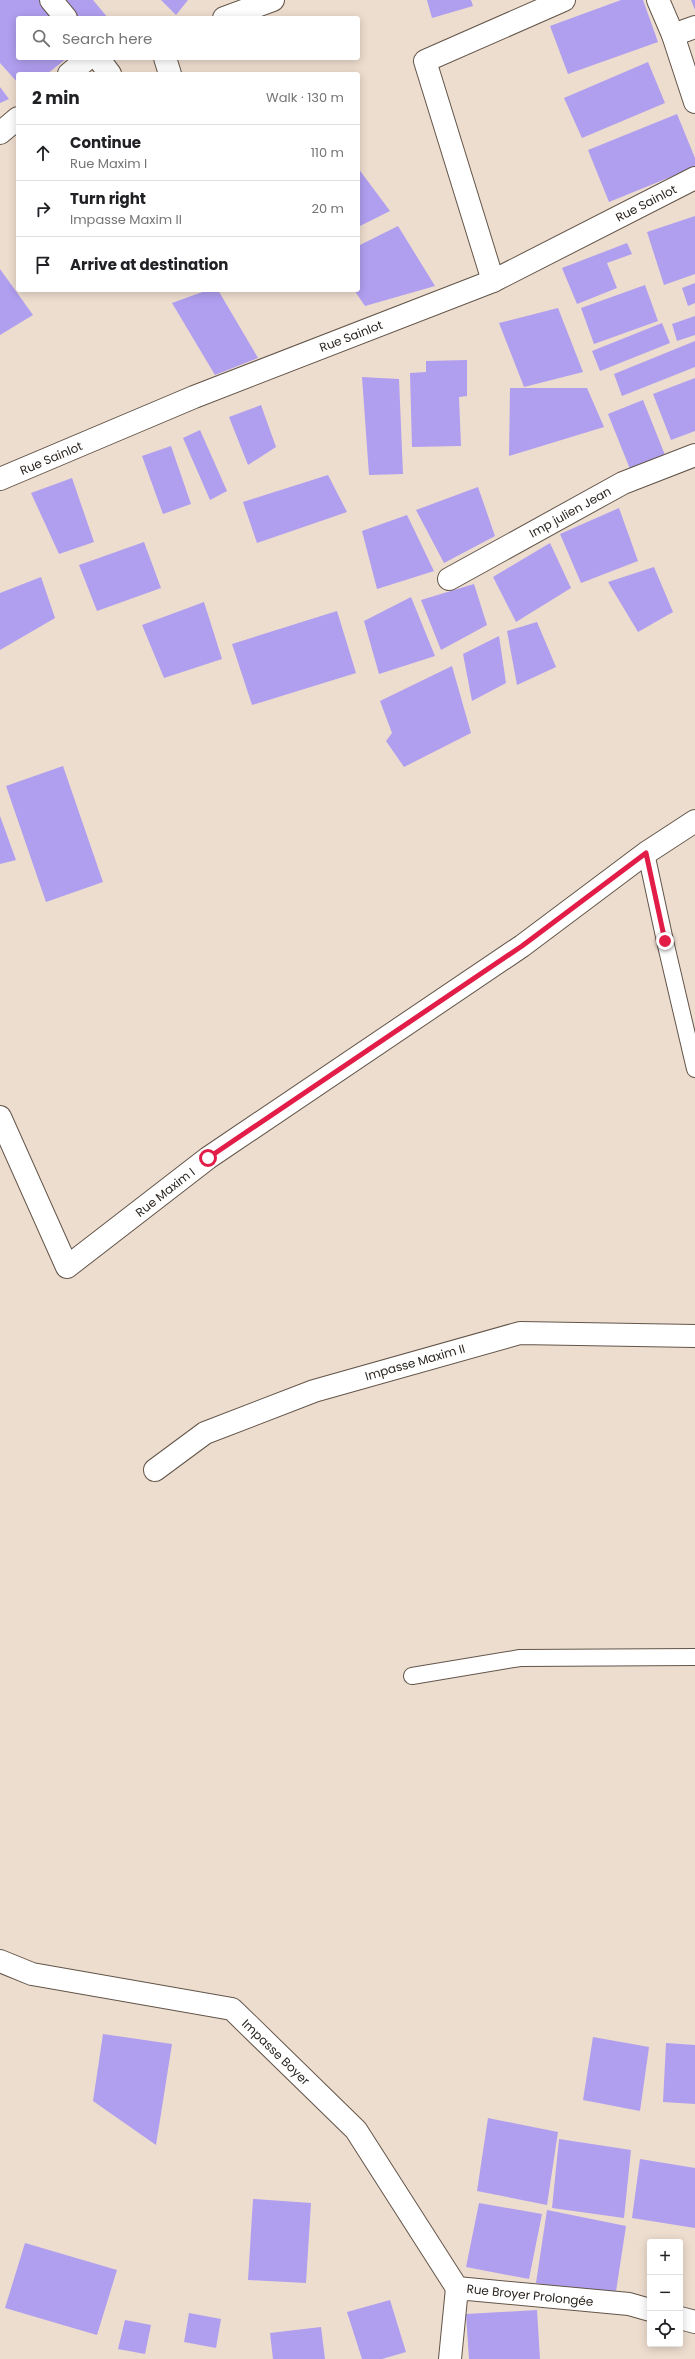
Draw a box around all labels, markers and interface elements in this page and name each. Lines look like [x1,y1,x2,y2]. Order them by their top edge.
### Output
search box [16,16,360,60]
icon: search [30,27,52,49]
text: Search here [62,28,152,49]
text: 2 min [32,86,80,110]
text: Walk · 130 m [266,88,344,107]
text: Continue [70,132,141,153]
icon: ahead [32,142,54,164]
text: 110 m [311,143,344,162]
text: Rue Maxim I [70,154,147,173]
street label: Rue Sainlot [613,180,679,226]
text: Turn right [70,188,146,209]
icon: right [32,198,54,220]
text: 20 m [311,199,344,218]
text: Impasse Maxim II [70,210,182,229]
icon: arrive [32,254,54,276]
text: Arrive at destination [70,254,228,275]
street label: Rue Sainlot [317,316,385,356]
street label: Rue Sainlot [17,437,85,479]
street label: Imp julien Jean [526,482,614,542]
route end [656,932,674,950]
route start [199,1149,217,1167]
street label: Rue Maxim I [132,1163,198,1221]
street label: Impasse Maxim II [363,1340,467,1384]
street label: Impasse Boyer [238,2015,314,2089]
map controls [647,2239,683,2347]
button: + [647,2239,683,2275]
button: − [647,2275,683,2311]
street label: Rue Broyer Prolongée [466,2280,594,2310]
button: locate [647,2311,683,2347]

